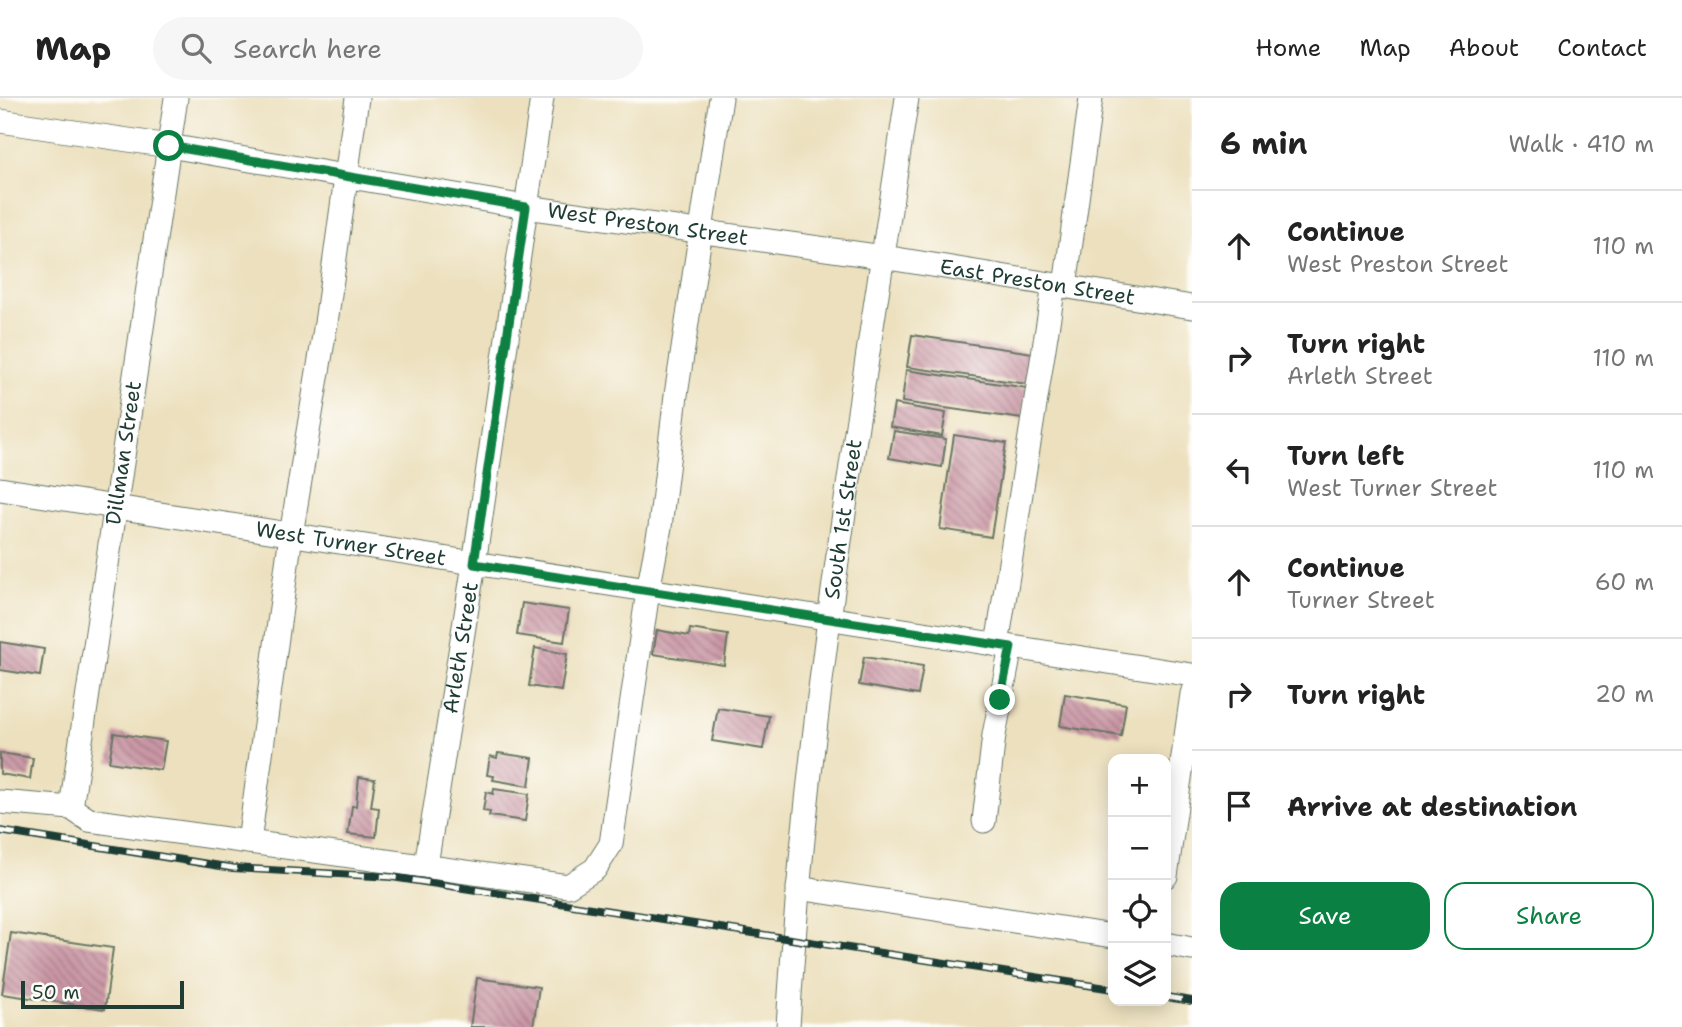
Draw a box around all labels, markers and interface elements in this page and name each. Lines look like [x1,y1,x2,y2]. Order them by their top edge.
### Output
search box [153,17,643,80]
text: Map [35,26,111,71]
icon: search [177,29,215,67]
text: Search here [233,31,382,66]
text: Home [1255,32,1321,64]
text: Map [1359,32,1411,64]
text: About [1449,32,1519,64]
text: Contact [1557,32,1647,64]
text: 6 min [1220,123,1307,164]
text: Walk · 410 m [1509,129,1654,159]
route start [153,130,184,161]
street label: West Preston Street [546,196,750,252]
text: Continue [1287,214,1405,249]
icon: ahead [1220,227,1258,265]
text: 110 m [1592,231,1654,261]
text: West Preston Street [1287,249,1509,279]
street label: East Preston Street [938,252,1137,312]
text: Turn right [1287,326,1425,361]
icon: right [1220,339,1258,377]
text: 110 m [1592,343,1654,373]
text: Arleth Street [1287,361,1433,391]
street label: Dillman Street [99,379,148,527]
street label: South 1st Street [818,437,869,601]
text: Turn left [1287,438,1404,473]
icon: left [1220,451,1258,489]
text: 110 m [1592,455,1654,485]
text: West Turner Street [1287,473,1498,503]
street label: West Turner Street [254,515,448,572]
text: Continue [1287,550,1405,585]
icon: ahead [1220,563,1258,601]
text: 60 m [1595,567,1654,597]
street label: Arleth Street [436,580,485,716]
text: Turner Street [1287,585,1435,615]
icon: right [1220,675,1258,713]
text: Turn right [1287,677,1425,712]
text: 20 m [1595,679,1654,709]
route end [984,684,1015,715]
map controls [1108,754,1171,1006]
button: + [1108,754,1171,817]
icon: arrive [1220,787,1258,825]
text: Arrive at destination [1287,789,1577,824]
button: − [1108,817,1171,880]
button: locate [1108,880,1171,943]
button: Save [1220,882,1430,950]
button: Share [1444,882,1654,950]
button: layers [1108,943,1171,1006]
scale bar [21,978,184,1010]
text: 50 m [32,980,80,1005]

